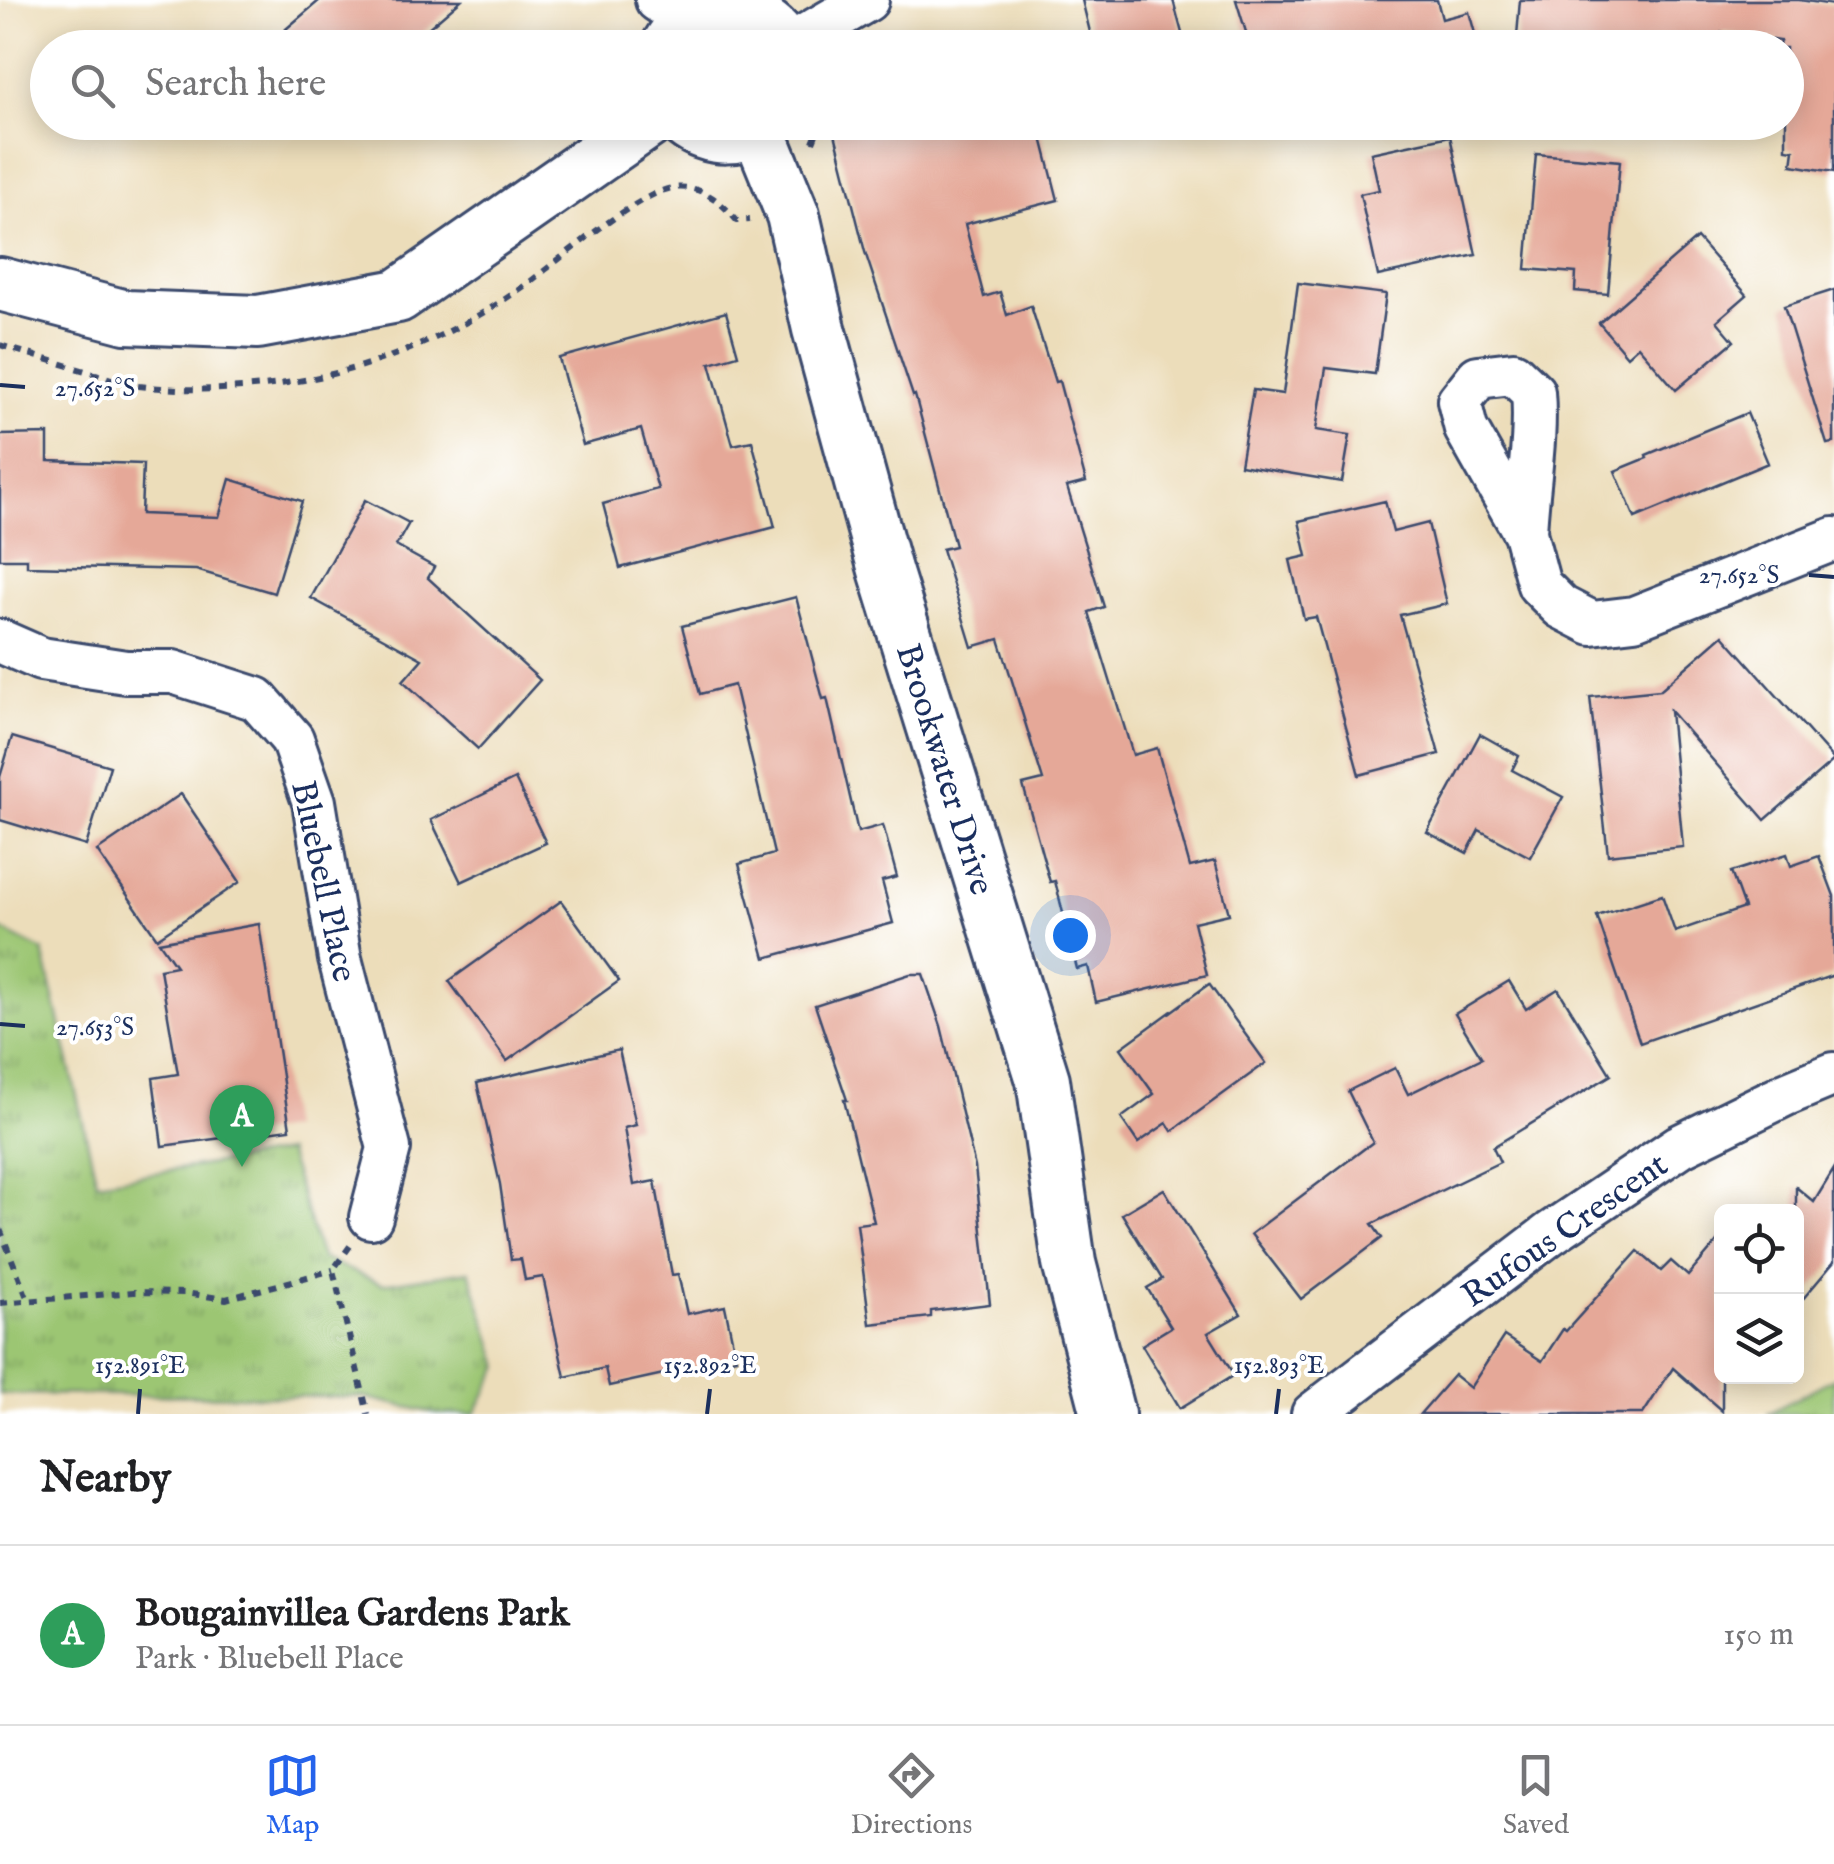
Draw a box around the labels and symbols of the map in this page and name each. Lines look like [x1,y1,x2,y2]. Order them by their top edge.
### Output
text: 27.652°S [55,373,135,405]
text: 27.652°S [1699,560,1779,592]
street label: Brookwater Drive [884,639,1003,901]
street label: Bluebell Place [279,777,366,986]
your location [1045,910,1096,961]
text: 27.653°S [56,1012,134,1044]
pin: A [210,1084,274,1167]
street label: Rufous Crescent [1454,1143,1677,1319]
text: 152.891°E [95,1350,185,1382]
text: 152.892°E [663,1350,757,1382]
text: 152.893°E [1234,1350,1324,1382]

